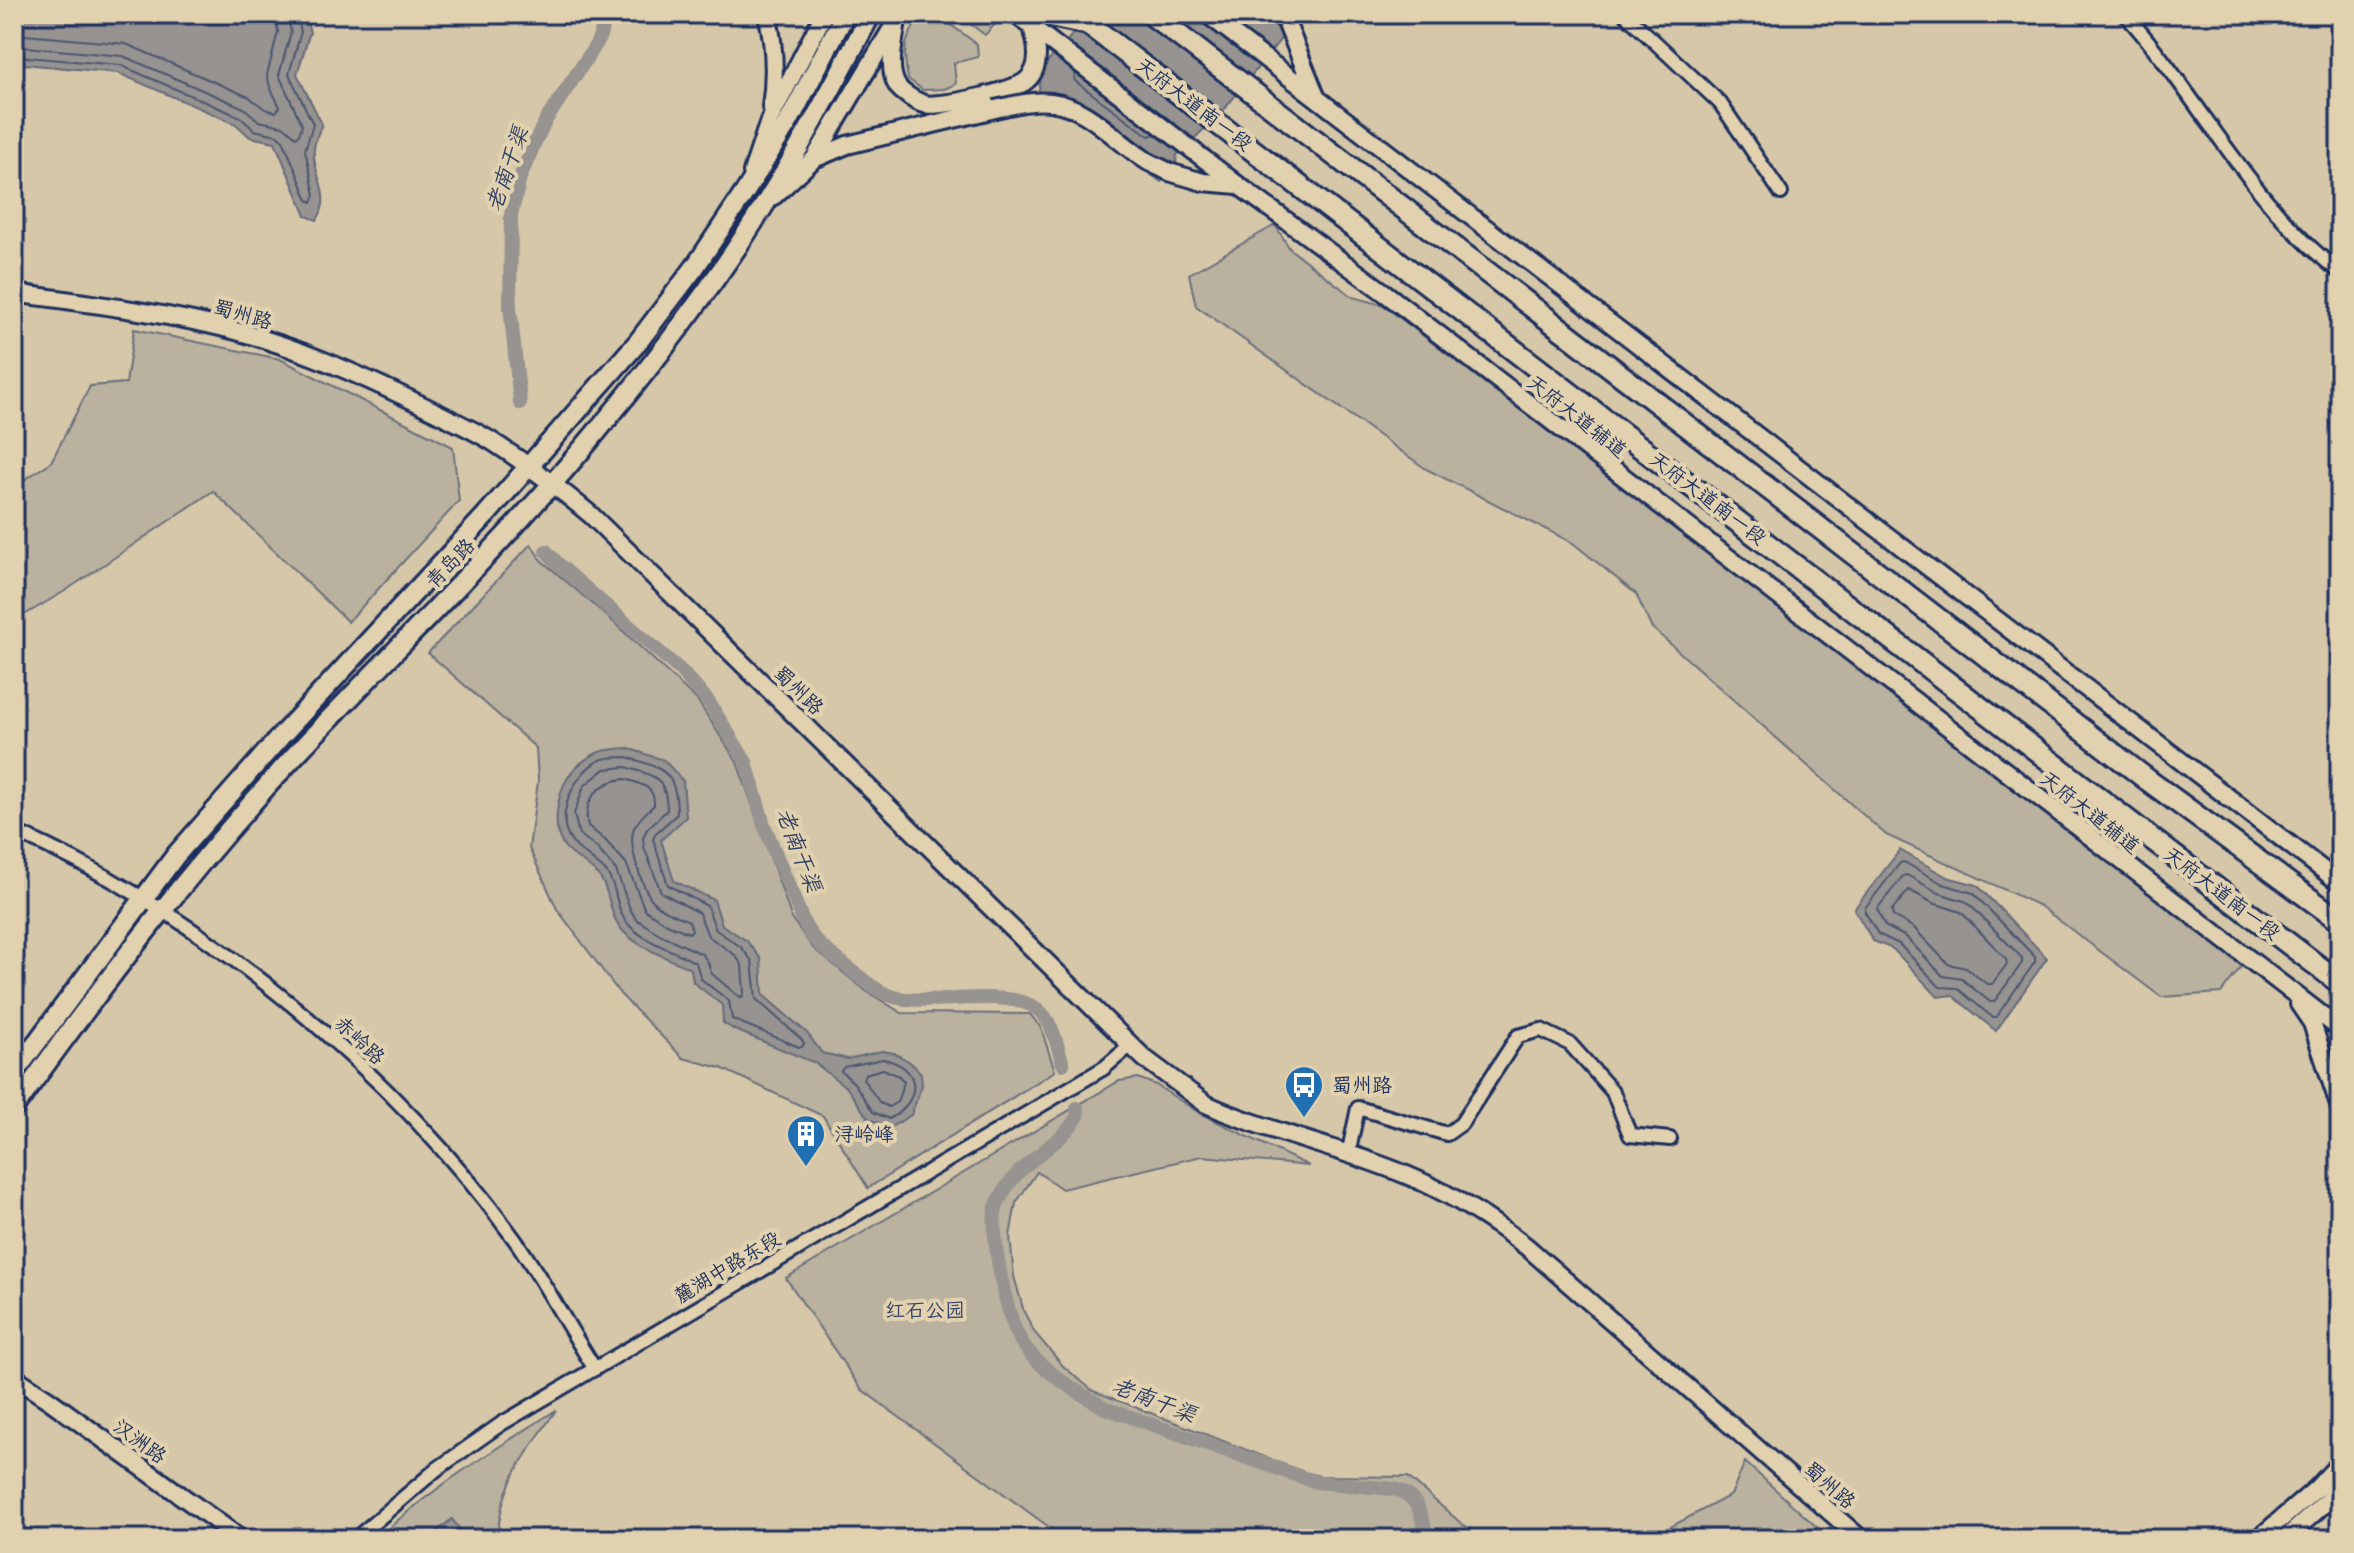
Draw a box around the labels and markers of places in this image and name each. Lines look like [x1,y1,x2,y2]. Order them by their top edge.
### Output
bus stop icon: 蜀州路 [1283,1064,1325,1119]
place label: 蜀州路 [1332,1072,1393,1098]
building icon: 浔岭峰 [785,1113,827,1168]
place label: 浔岭峰 [834,1121,894,1147]

